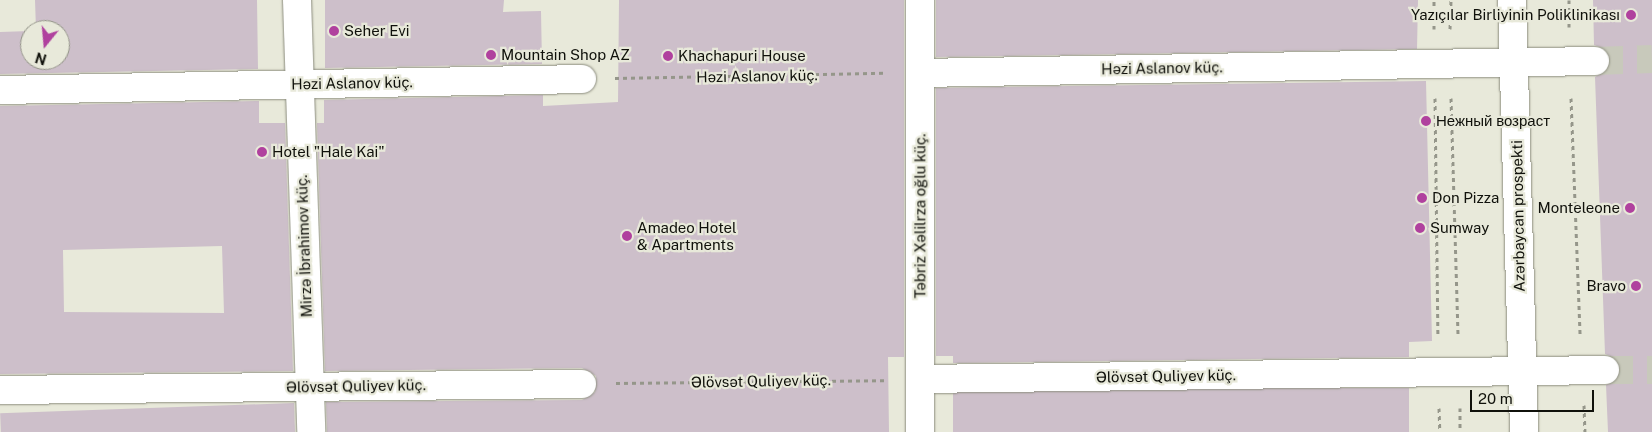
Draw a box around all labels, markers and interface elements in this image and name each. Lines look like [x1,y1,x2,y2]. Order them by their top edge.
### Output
place label: Yazıçılar Birliyinin Poliklinikası [1411,6,1620,24]
marker: Yazıçılar Birliyinin Poliklinikası [1624,8,1638,22]
north arrow [20,20,70,70]
place label: Seher Evi [344,22,410,40]
marker: Seher Evi [328,25,340,37]
place label: Mountain Shop AZ [501,46,630,64]
place label: Khachapuri House [678,47,806,65]
text: N [33,49,48,68]
marker: Mountain Shop AZ [485,49,497,61]
marker: Khachapuri House [662,50,674,62]
street label: Həzi Aslanov küç. [1101,58,1223,78]
street label: Həzi Aslanov küç. [696,66,818,86]
street label: Həzi Aslanov küç. [291,73,413,93]
place label: Нежный возраст [1436,112,1550,130]
marker: Нежный возраст [1420,115,1432,127]
street label: Təbriz Xəlilrza oğlu küç. [911,133,929,299]
street label: Azərbaycan prospekti [1508,140,1528,292]
place label: Hotel "Hale Kai" [272,143,385,161]
marker: Hotel "Hale Kai" [256,146,268,158]
street label: Mirzə İbrahimov küç. [293,174,315,318]
place label: Don Pizza [1432,189,1499,207]
marker: Don Pizza [1416,192,1428,204]
place label: Monteleone [1538,199,1620,217]
marker: Monteleone [1624,202,1636,214]
place label: Amadeo Hotel & Apartments [637,218,737,253]
place label: Sumway [1430,219,1489,237]
marker: Sumway [1414,222,1426,234]
marker: Amadeo Hotel & Apartments [621,230,633,242]
place label: Bravo [1586,277,1626,295]
marker: Bravo [1630,280,1642,292]
street label: Əlövsət Quliyev küç. [1096,366,1236,386]
street label: Əlövsət Quliyev küç. [691,371,831,391]
street label: Əlövsət Quliyev küç. [286,376,426,396]
scale bar [1472,380,1596,412]
text: 20 m [1478,390,1513,407]

